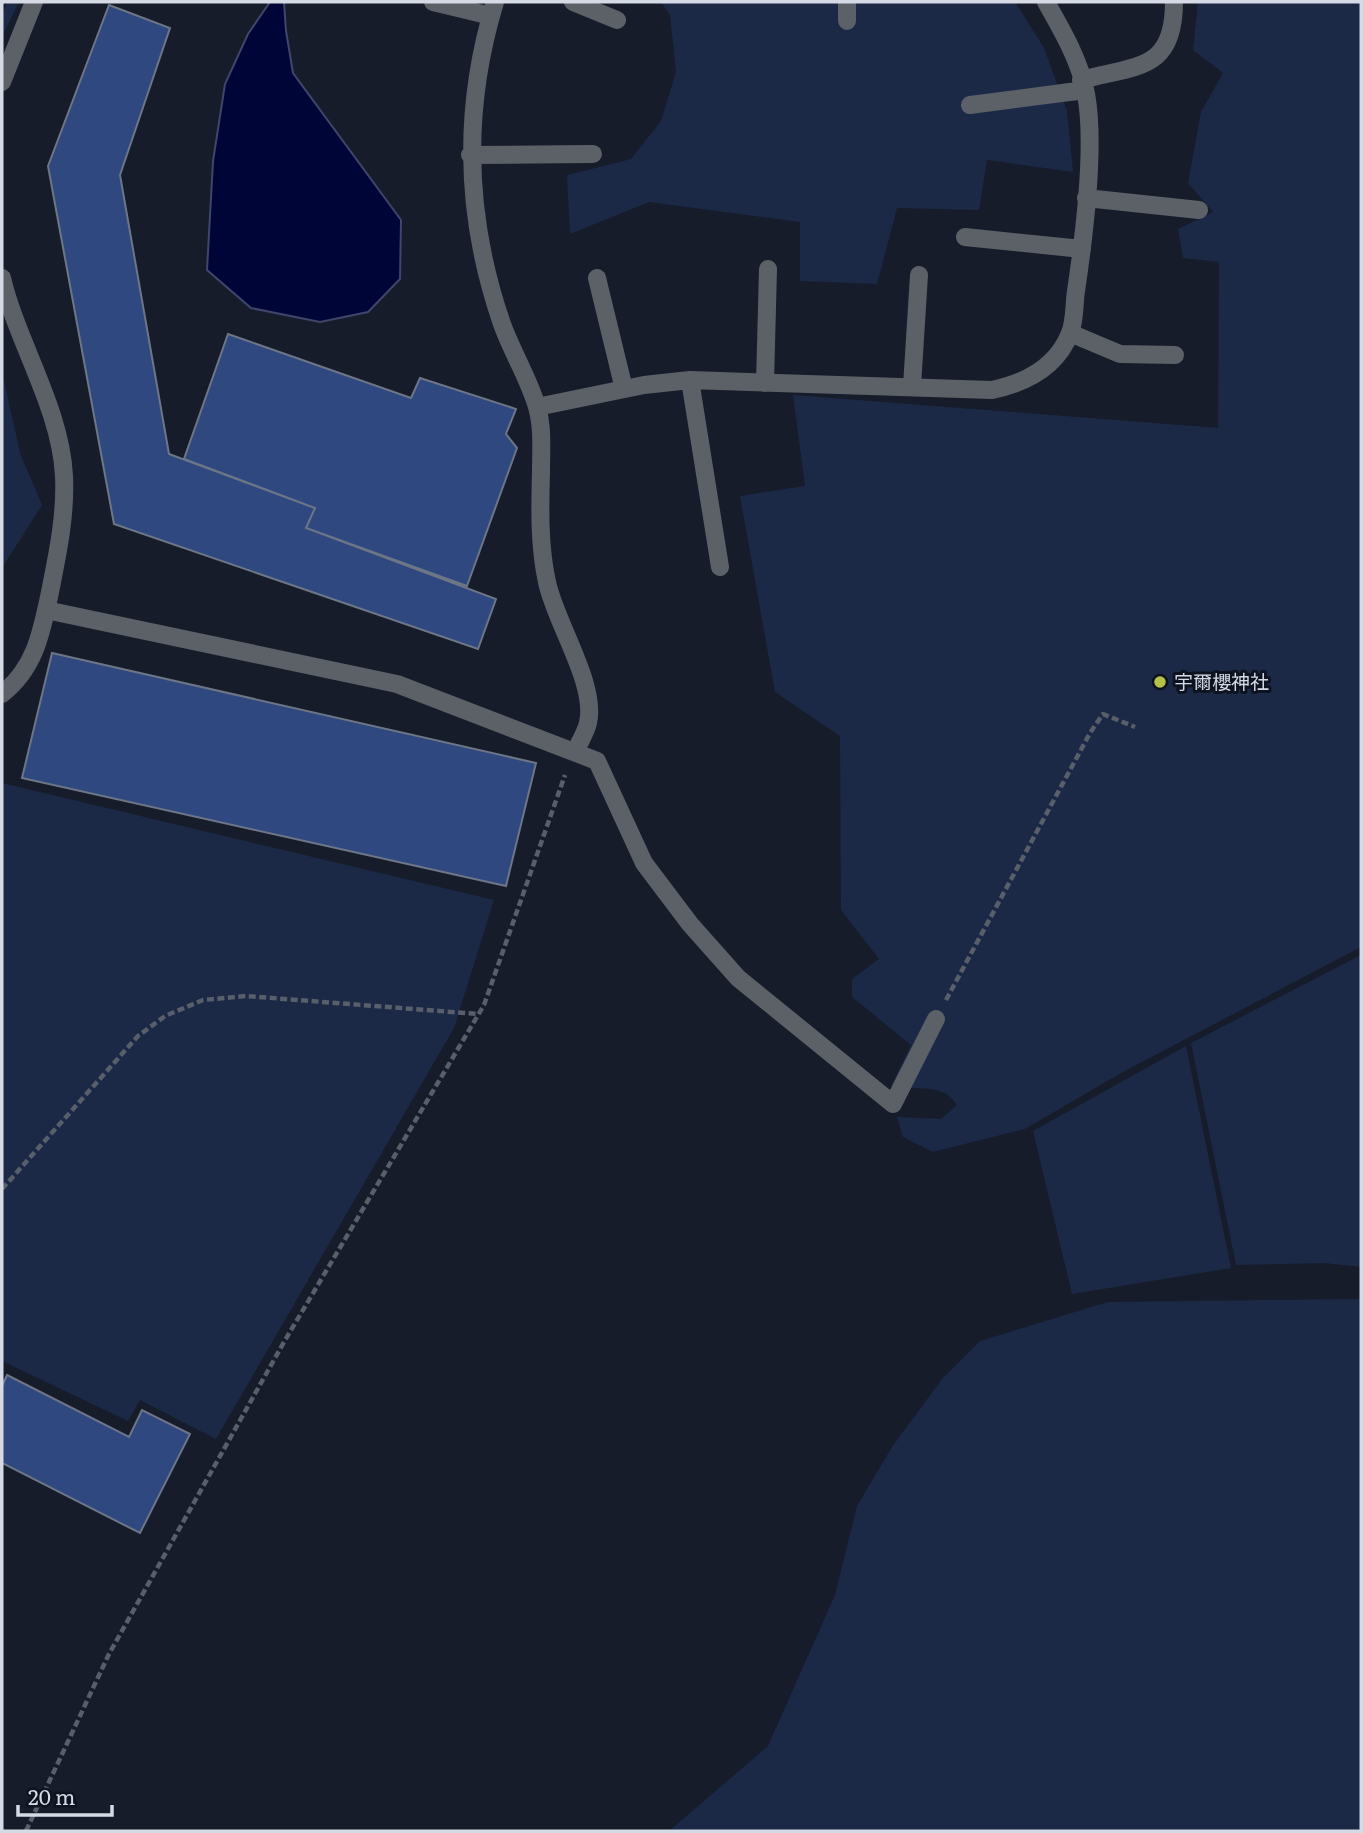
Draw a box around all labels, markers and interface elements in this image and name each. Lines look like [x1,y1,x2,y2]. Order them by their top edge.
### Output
place label: 宇爾櫻神社 [1174,667,1269,695]
marker: 宇爾櫻神社 [1152,674,1168,690]
scale bar [18,1773,112,1817]
text: 20 m [28,1780,75,1811]

